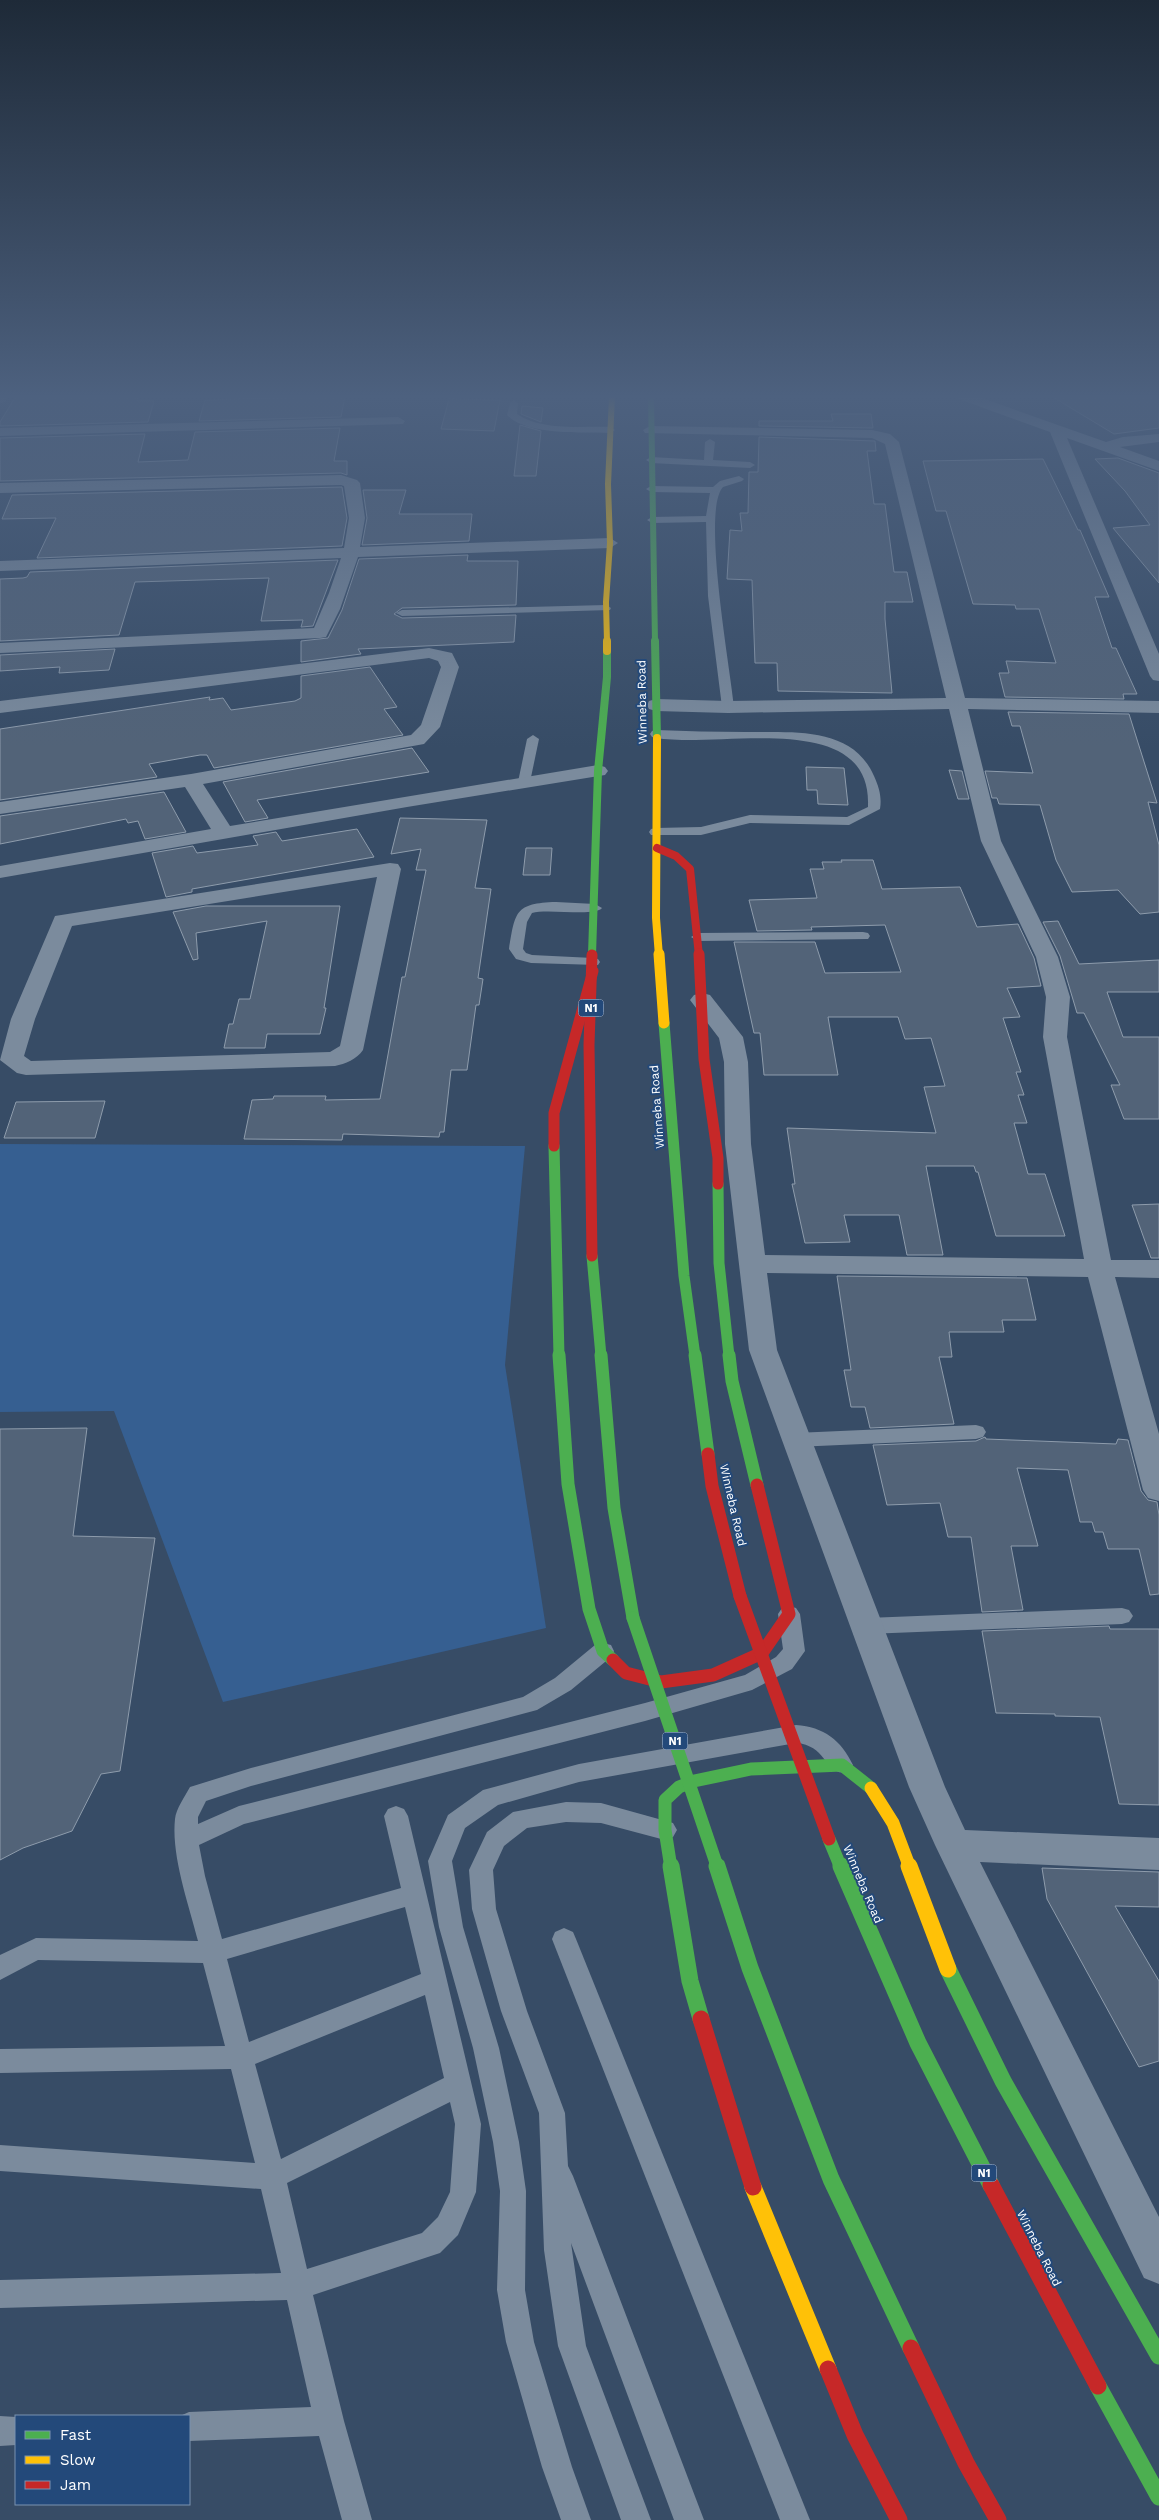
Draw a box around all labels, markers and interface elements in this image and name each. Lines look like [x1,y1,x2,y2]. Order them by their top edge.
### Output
street label: Winneba Road [634,660,650,744]
road number: N1 [578,1000,604,1016]
street label: Winneba Road [647,1065,667,1149]
street label: Winneba Road [717,1463,749,1547]
road number: N1 [662,1732,688,1750]
street label: Winneba Road [840,1843,886,1925]
road number: N1 [972,2164,996,2182]
street label: Winneba Road [1014,2207,1064,2289]
legend [15,2415,190,2505]
text: Fast [60,2426,92,2444]
text: Slow [60,2451,96,2469]
text: Jam [60,2476,91,2494]

